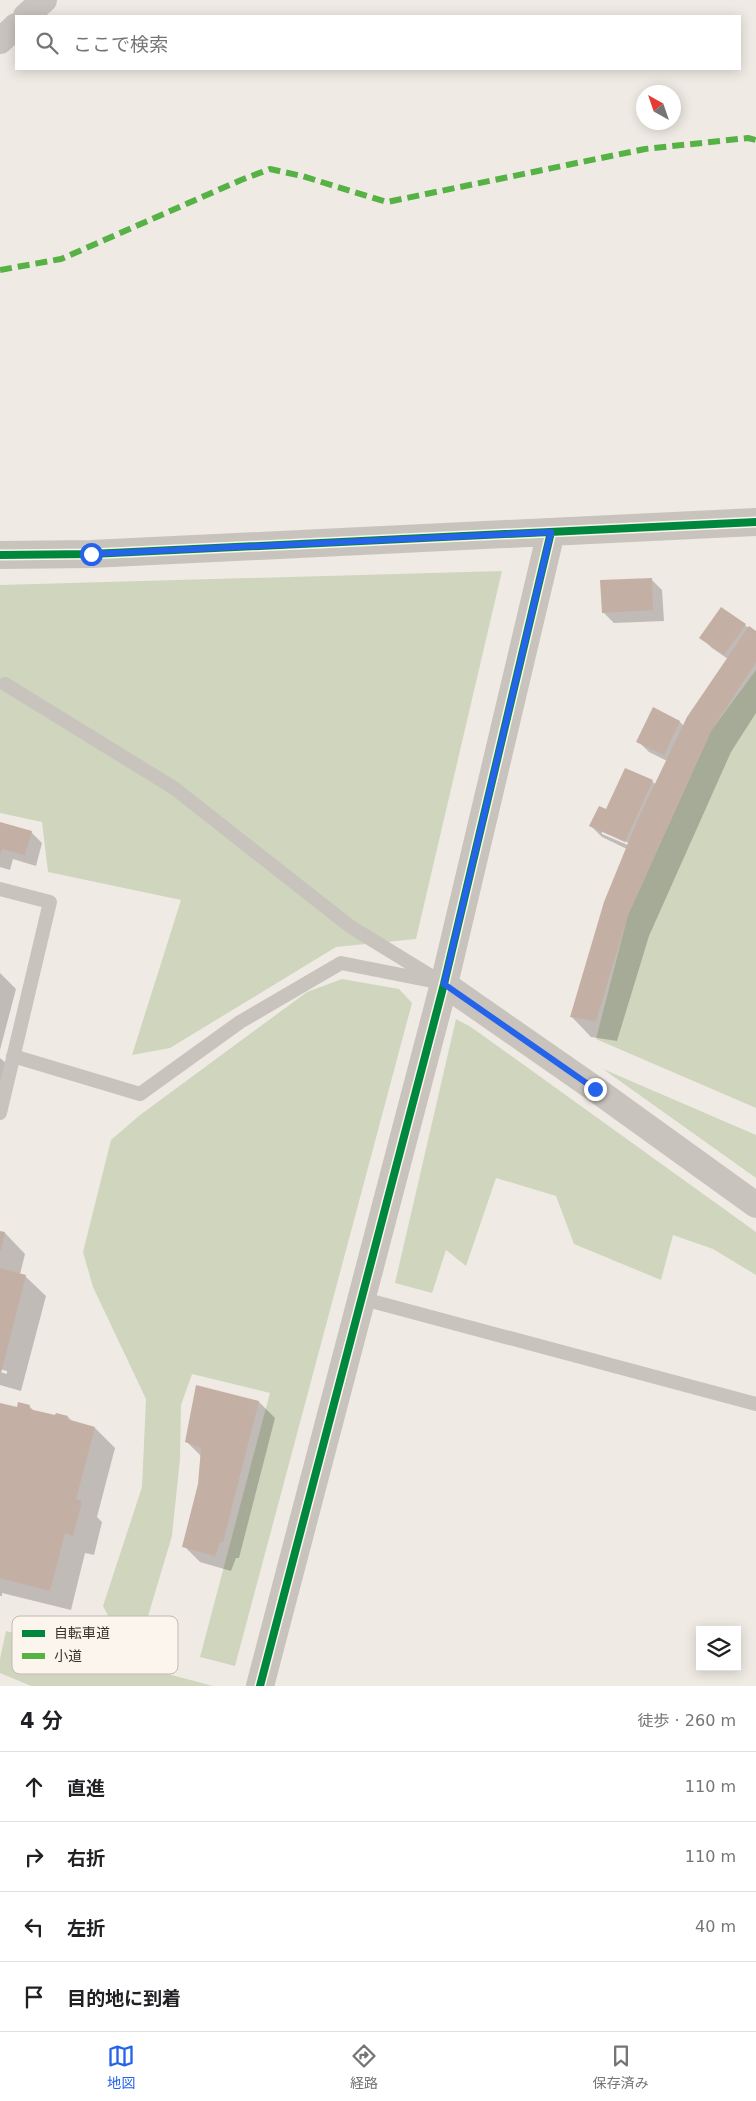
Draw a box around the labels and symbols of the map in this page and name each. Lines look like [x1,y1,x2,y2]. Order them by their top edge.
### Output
north arrow [636,85,681,130]
route start [80,543,103,566]
route end [584,1078,607,1101]
legend [12,1616,178,1674]
text: 自転車道 [54,1625,110,1641]
text: 小道 [54,1648,82,1664]

